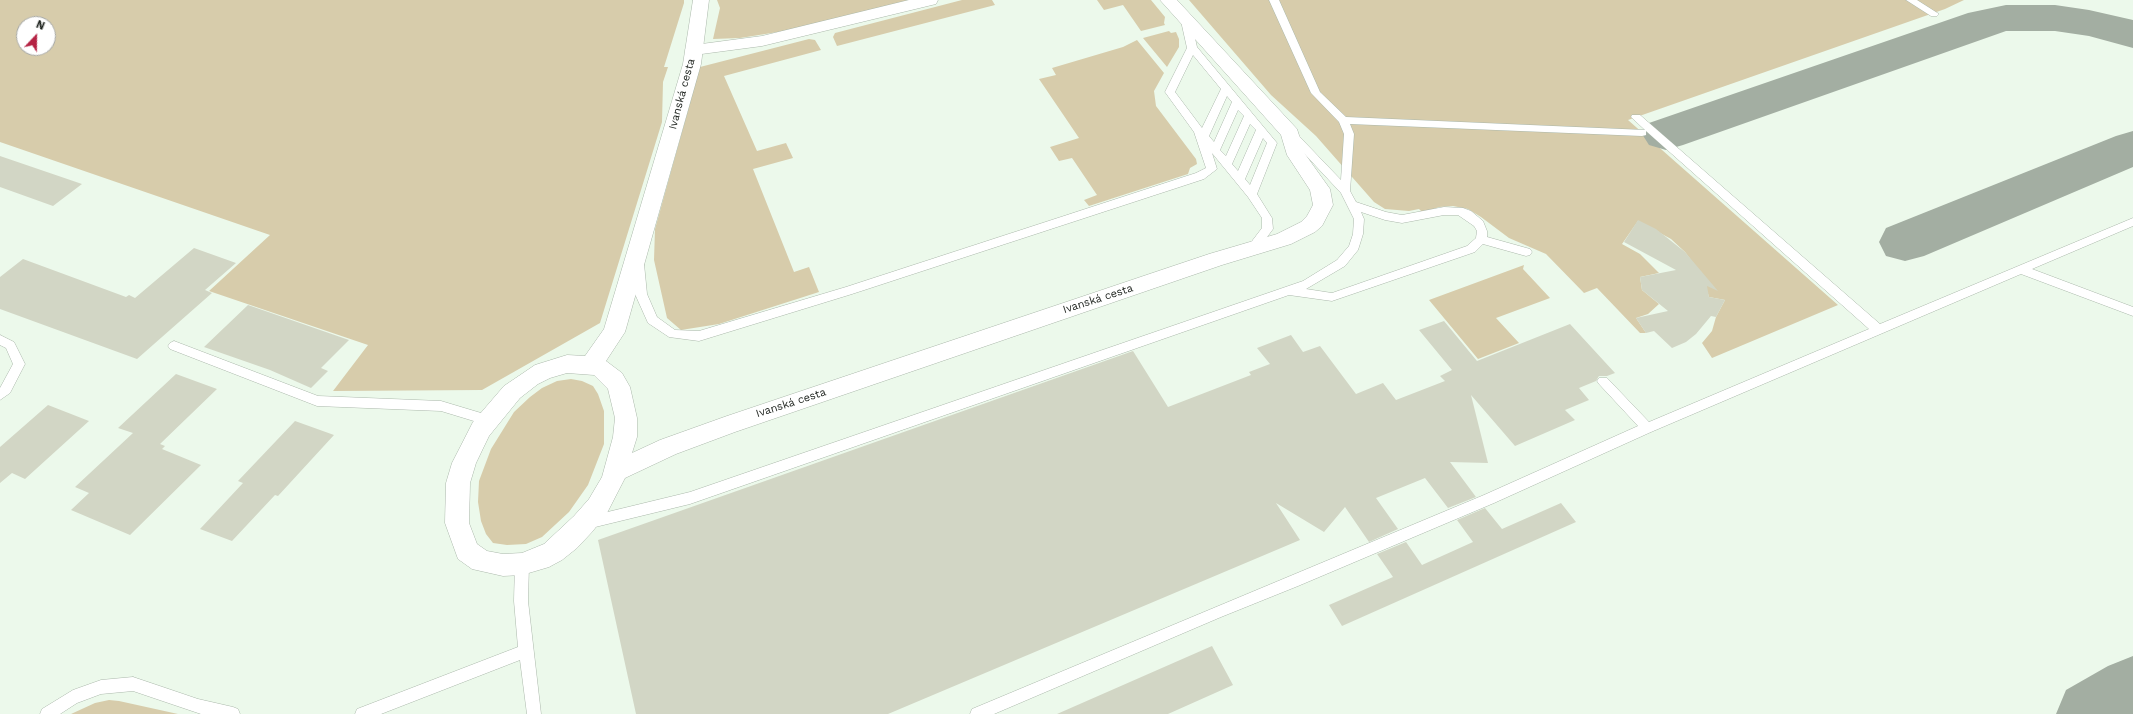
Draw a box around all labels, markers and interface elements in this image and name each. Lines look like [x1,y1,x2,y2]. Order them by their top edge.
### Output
north arrow [16,16,56,56]
text: N [34,18,47,33]
street label: Ivanská cesta [666,57,698,131]
street label: Ivanská cesta [1061,281,1135,317]
street label: Ivanská cesta [754,385,828,421]

